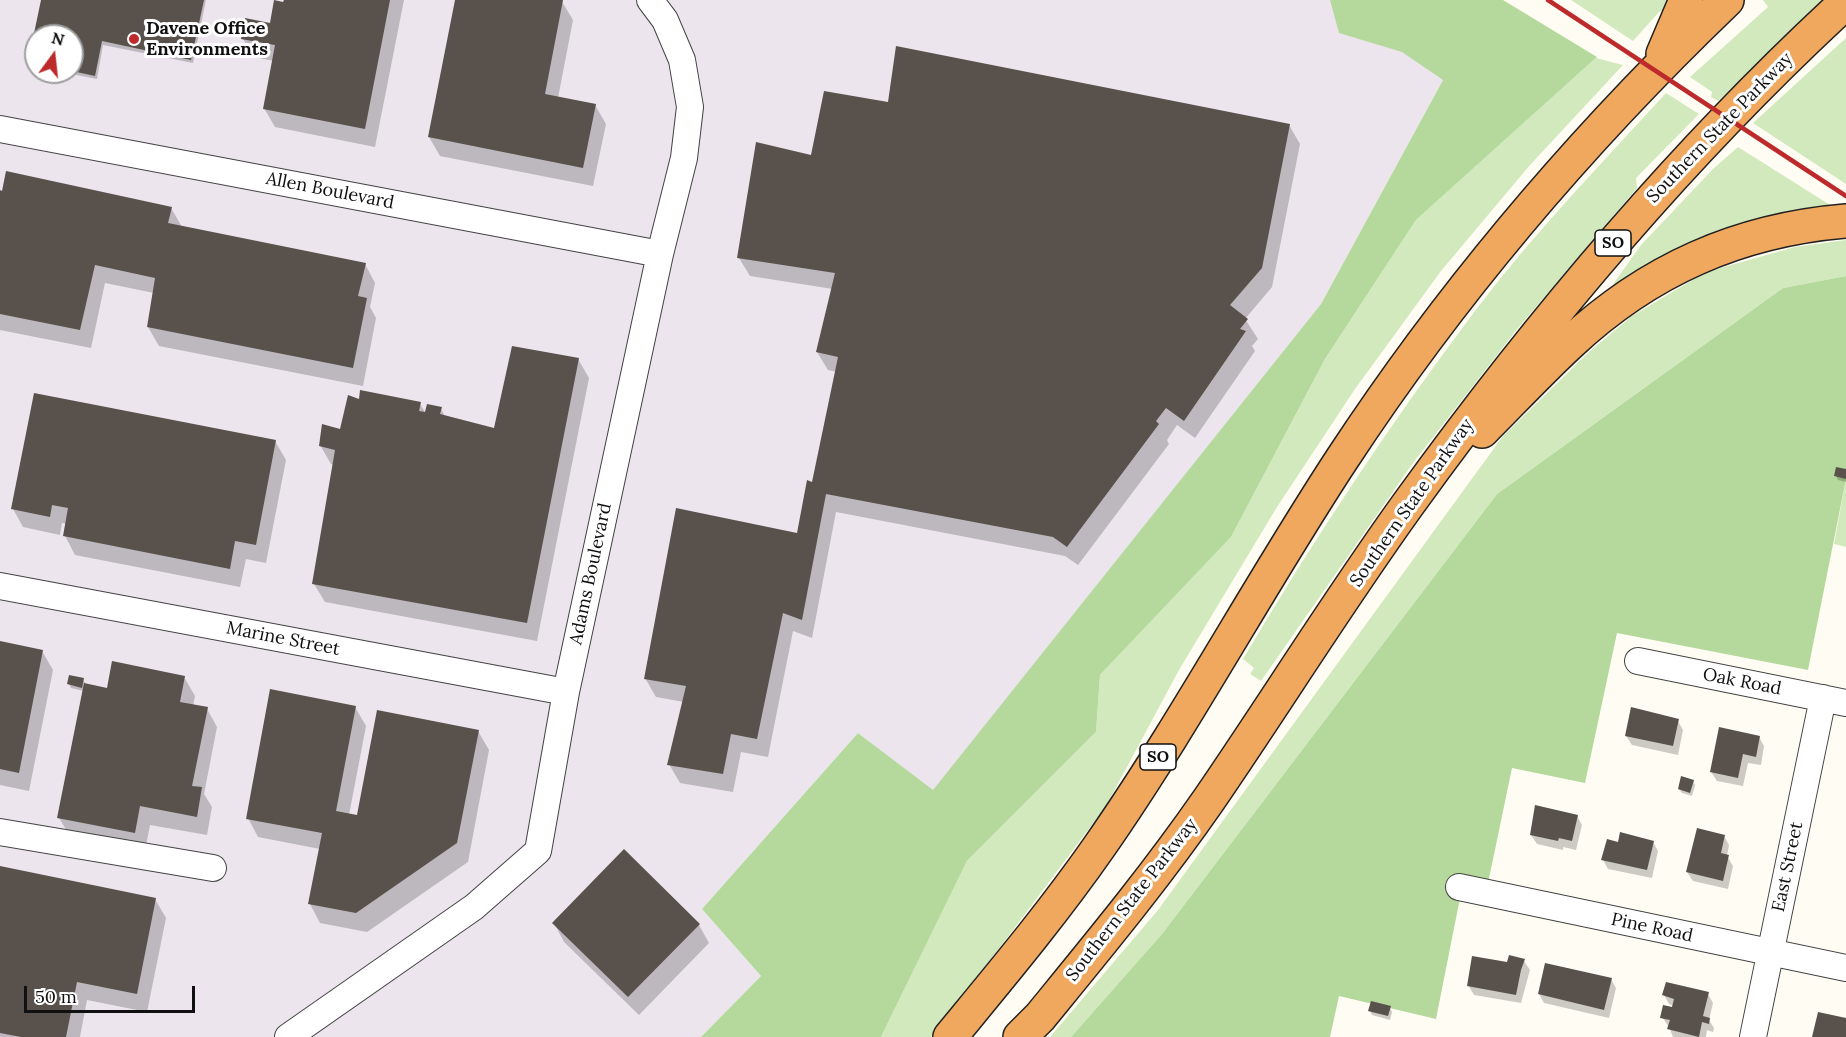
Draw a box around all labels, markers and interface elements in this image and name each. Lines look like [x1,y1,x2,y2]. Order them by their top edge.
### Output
place label: Davene Office Environments [146,18,268,60]
north arrow [24,24,84,84]
text: N [50,27,67,50]
marker: Davene Office Environments [127,32,141,46]
street label: Southern State Parkway [1643,48,1797,208]
street label: Allen Boulevard [264,168,396,214]
road number: SO [1595,230,1631,256]
street label: Southern State Parkway [1346,415,1478,591]
street label: Adams Boulevard [565,501,617,647]
street label: Marine Street [224,617,342,661]
street label: Oak Road [1701,664,1783,700]
road number: SO [1140,744,1176,770]
street label: Southern State Parkway [1062,814,1202,986]
street label: East Street [1768,820,1808,914]
street label: Pine Road [1609,909,1695,947]
scale bar [27,974,198,1012]
text: 50 m [35,985,77,1008]

